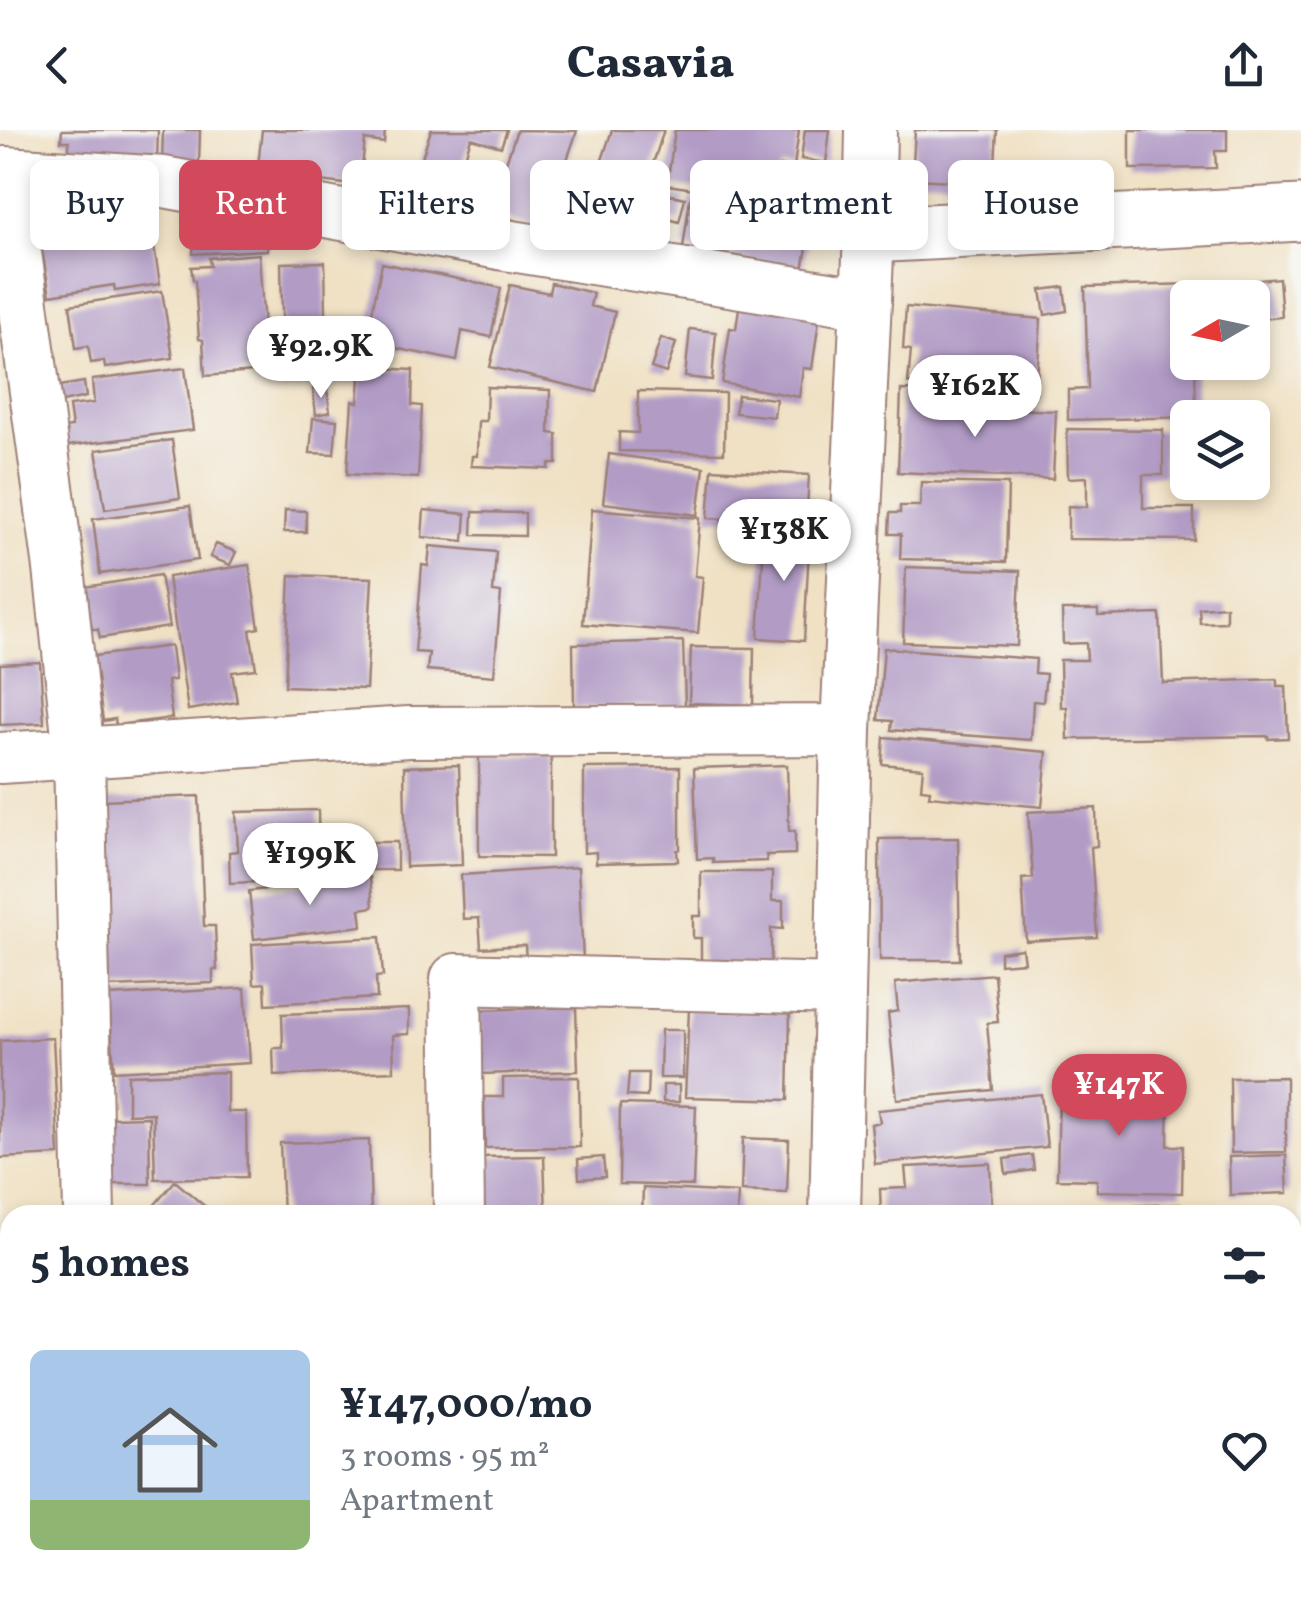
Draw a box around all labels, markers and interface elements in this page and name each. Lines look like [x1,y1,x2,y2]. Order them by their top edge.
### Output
text: Casavia [567,34,734,97]
icon: back [30,38,85,93]
icon: share [1216,38,1271,93]
chip: Buy [30,160,159,250]
chip: Rent [179,160,322,250]
chip: Filters [342,160,510,250]
chip: New [530,160,670,250]
chip: Apartment [690,160,928,250]
chip: House [948,160,1114,250]
north arrow [1170,280,1270,380]
map controls [1170,280,1270,500]
pin: ¥92.9K [240,316,402,401]
text: ¥92.9K [269,326,373,370]
pin: ¥162K [905,355,1045,440]
text: ¥162K [930,365,1020,409]
button: layers [1170,400,1270,500]
pin: ¥138K [714,499,854,584]
text: ¥138K [739,509,829,553]
pin: ¥199K [240,823,380,908]
text: ¥199K [264,833,356,877]
pin: ¥147K [1049,1054,1189,1139]
text: ¥147K [1074,1064,1164,1108]
text: 5 homes [30,1236,190,1295]
icon: filters [1217,1238,1272,1293]
text: ¥147,000/mo [340,1377,592,1436]
icon: home [110,1390,230,1510]
icon: heart [1217,1423,1272,1478]
text: 3 rooms · 95 m² [340,1436,550,1480]
text: Apartment [340,1480,494,1524]

